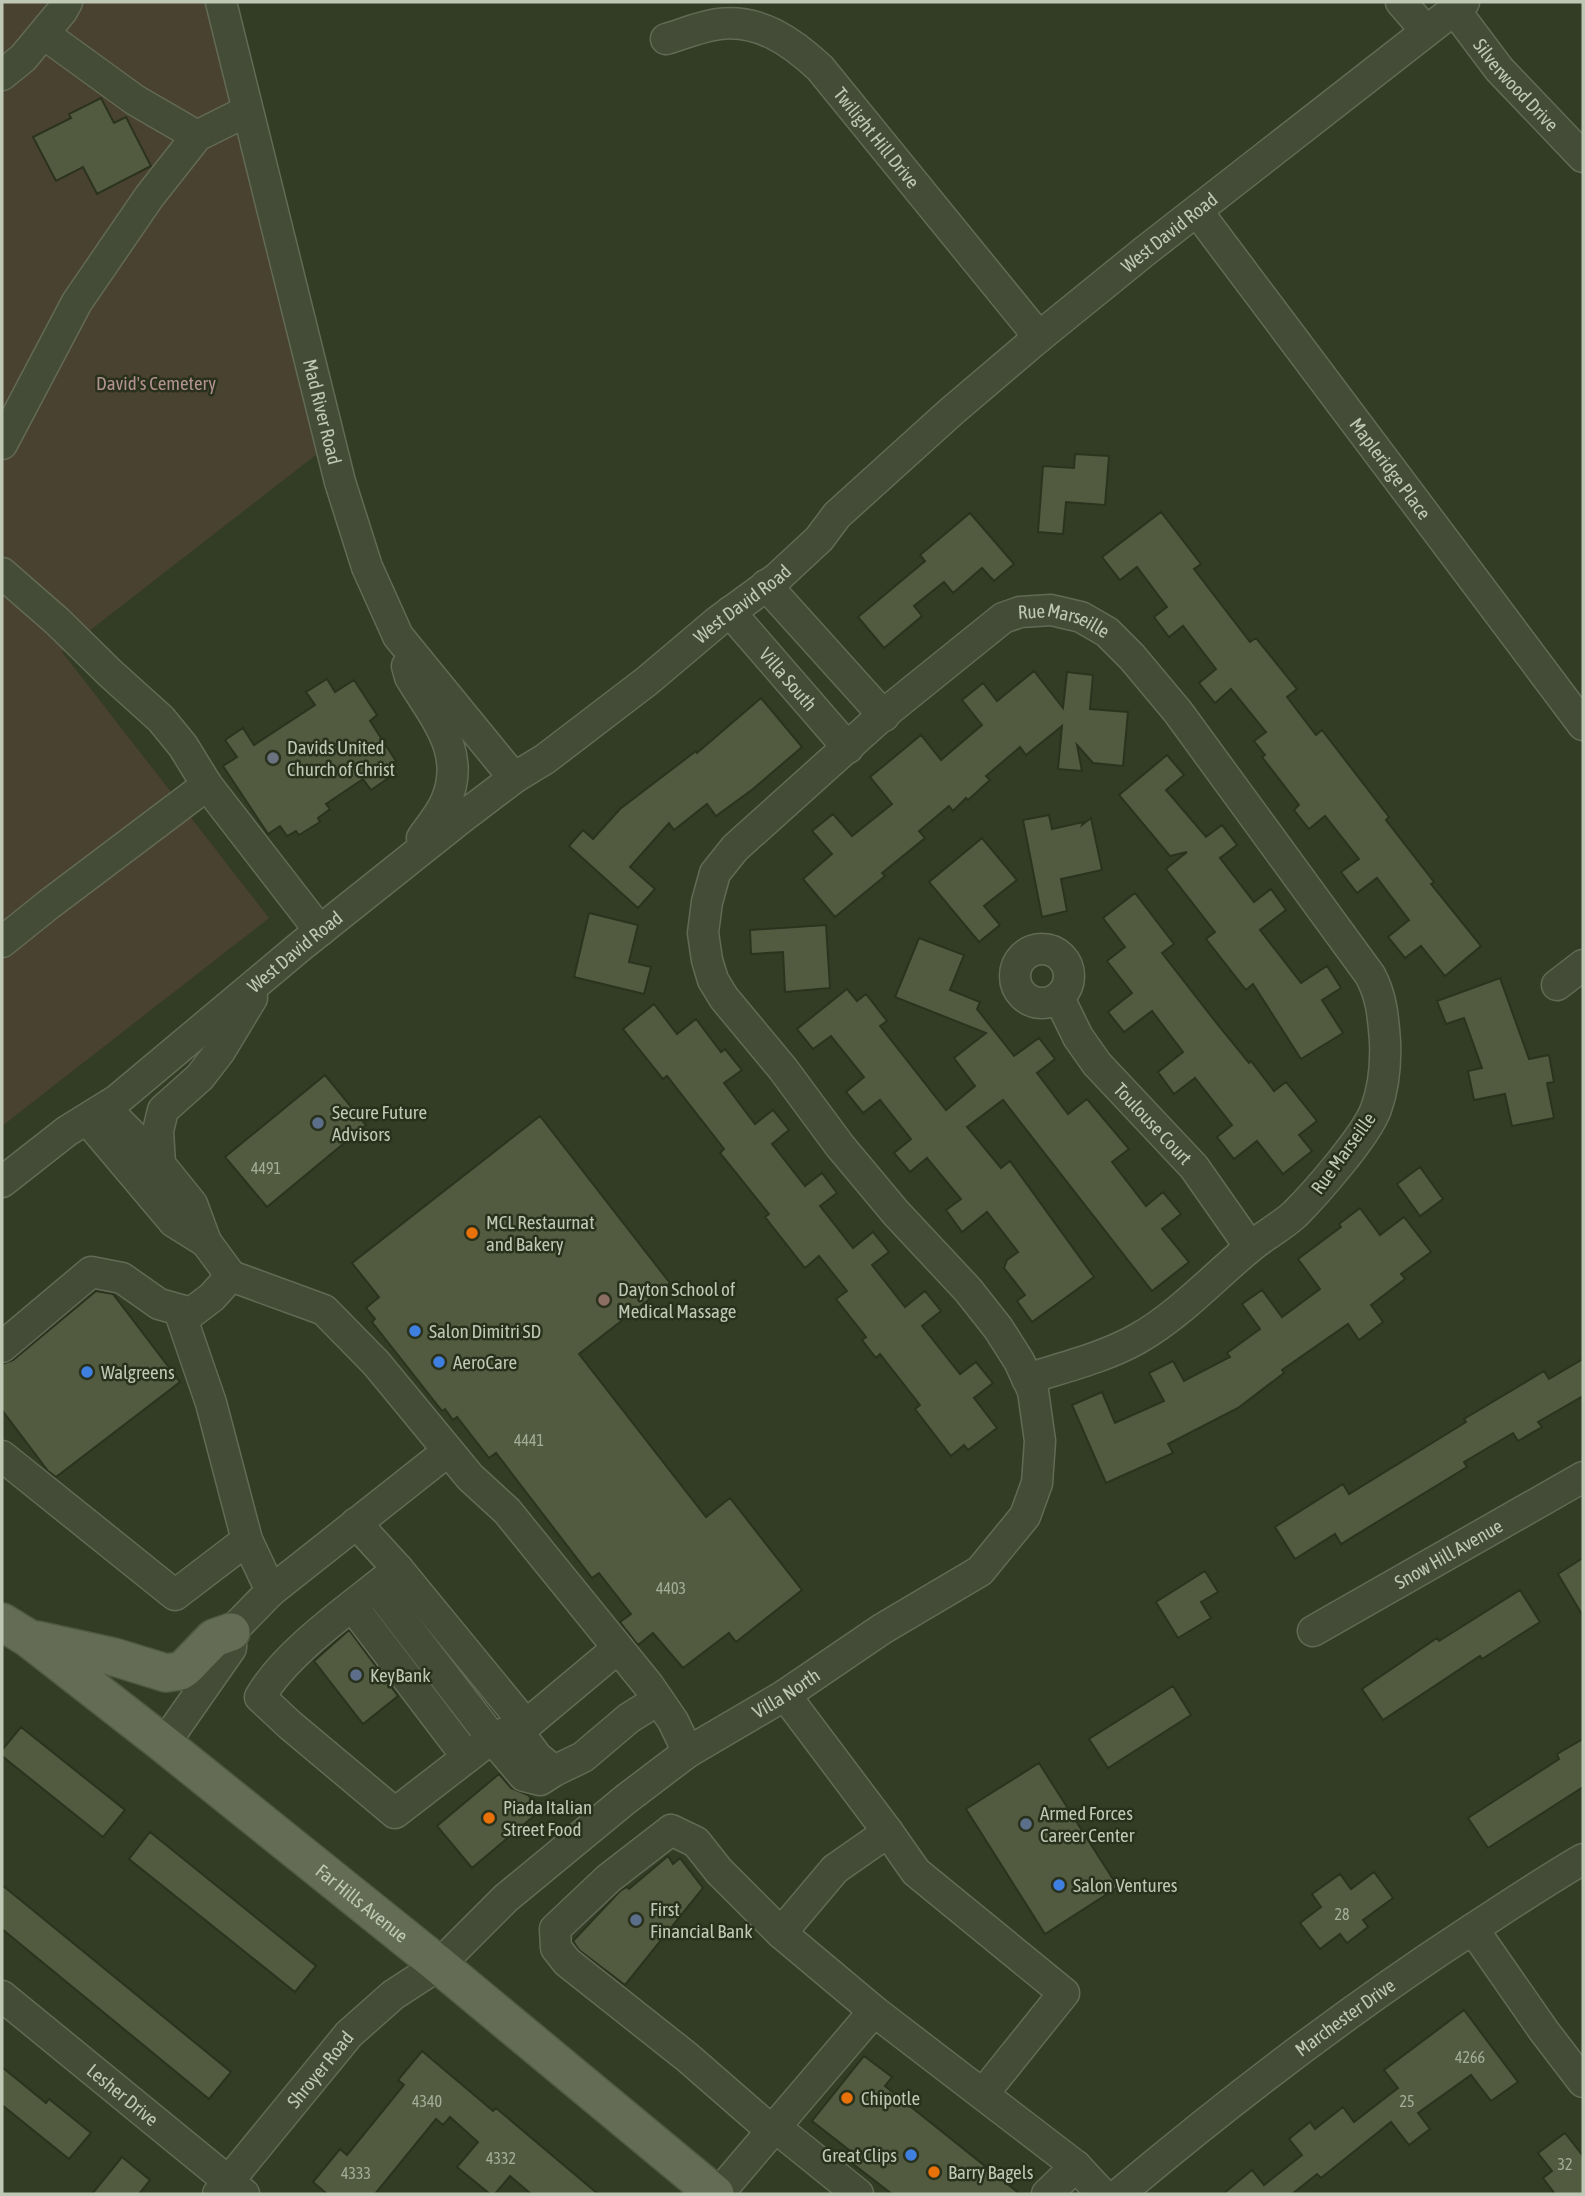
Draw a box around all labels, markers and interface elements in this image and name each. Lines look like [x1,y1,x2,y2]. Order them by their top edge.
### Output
street label: Silverwood Drive [1469,34,1563,135]
street label: Twilight Hill Drive [829,83,924,192]
street label: West David Road [1117,188,1222,277]
street label: Mad River Road [299,357,346,467]
park label: David's Cemetery [96,372,216,394]
street label: Mapleridge Place [1345,413,1435,523]
street label: West David Road [689,560,795,648]
street label: Rue Marseille [1017,599,1114,642]
street label: Villa South [755,643,822,715]
place label: Davids United Church of Christ [287,736,395,780]
marker: Davids United Church of Christ [265,750,281,766]
street label: West David Road [243,906,347,997]
street label: Toulouse Court [1109,1078,1197,1169]
place label: Secure Future Advisors [332,1101,427,1145]
street label: Rue Marseille [1306,1108,1380,1198]
marker: Secure Future Advisors [310,1115,326,1131]
house number: 4491 [251,1159,281,1177]
place label: MCL Restaurnat and Bakery [486,1211,595,1255]
marker: MCL Restaurnat and Bakery [464,1225,480,1241]
place label: Dayton School of Medical Massage [618,1278,736,1322]
marker: Dayton School of Medical Massage [596,1292,612,1308]
place label: Salon Dimitri SD [429,1320,541,1342]
marker: Salon Dimitri SD [407,1323,423,1339]
place label: AeroCare [453,1351,517,1373]
marker: AeroCare [431,1354,447,1370]
place label: Walgreens [101,1361,175,1383]
marker: Walgreens [79,1364,95,1380]
house number: 4441 [514,1431,544,1449]
street label: Snow Hill Avenue [1391,1514,1506,1593]
house number: 4403 [656,1579,686,1597]
place label: KeyBank [370,1664,431,1686]
street label: Villa North [748,1664,824,1723]
marker: KeyBank [348,1667,364,1683]
place label: Piada Italian Street Food [503,1796,592,1840]
place label: Armed Forces Career Center [1040,1802,1135,1846]
marker: Piada Italian Street Food [481,1810,497,1826]
marker: Armed Forces Career Center [1018,1816,1034,1832]
street label: Far Hills Avenue [312,1860,412,1947]
place label: Salon Ventures [1073,1874,1178,1896]
marker: Salon Ventures [1051,1877,1067,1893]
place label: First Financial Bank [650,1898,753,1942]
house number: 28 [1334,1905,1350,1923]
marker: First Financial Bank [628,1912,644,1928]
street label: Marchester Drive [1291,1974,1399,2061]
street label: Shroyer Road [282,2027,358,2112]
house number: 4266 [1455,2048,1485,2066]
street label: Lesher Drive [83,2059,163,2130]
place label: Chipotle [861,2087,920,2109]
marker: Chipotle [839,2090,855,2106]
house number: 4340 [412,2092,442,2110]
house number: 25 [1399,2092,1415,2110]
place label: Great Clips [822,2144,897,2166]
marker: Great Clips [903,2147,919,2163]
house number: 4332 [486,2149,516,2167]
house number: 32 [1557,2155,1573,2173]
place label: Barry Bagels [948,2161,1034,2183]
house number: 4333 [341,2164,371,2182]
marker: Barry Bagels [926,2164,942,2180]

